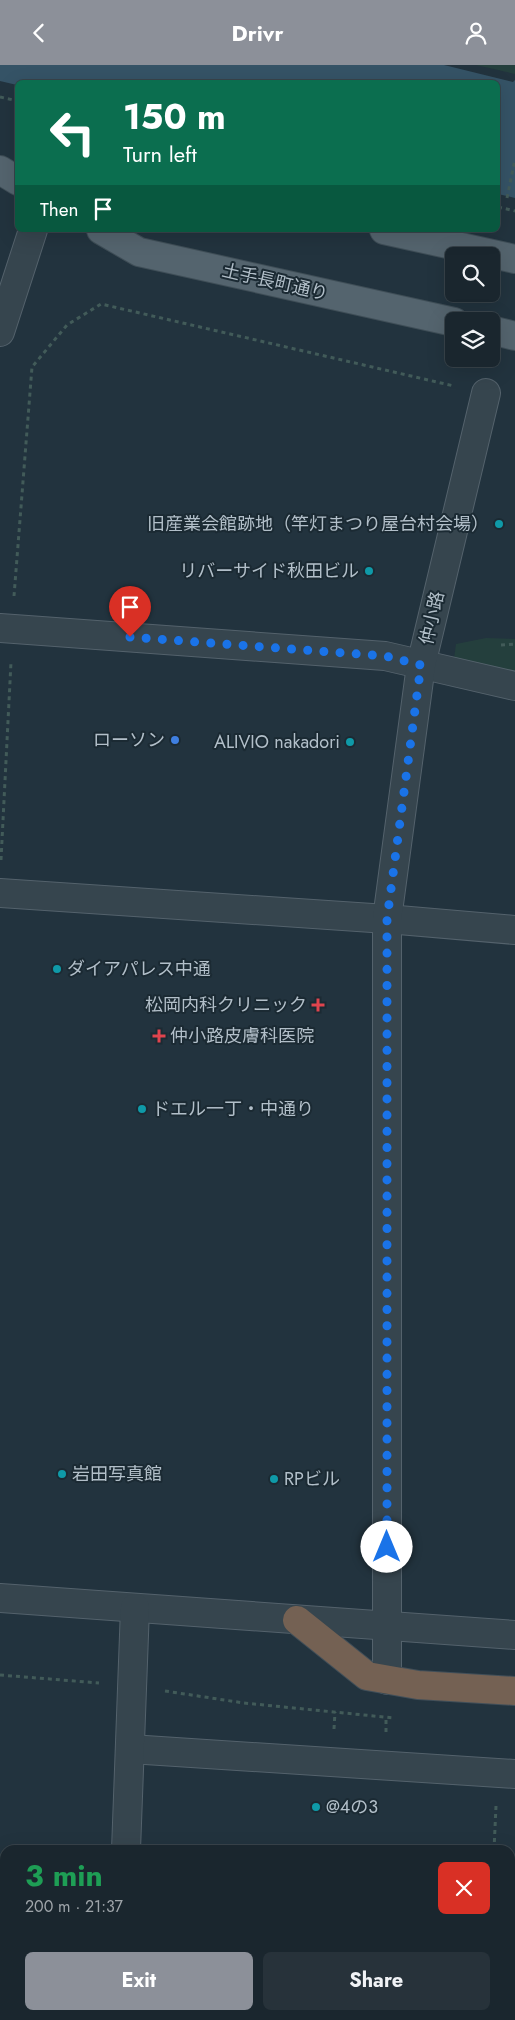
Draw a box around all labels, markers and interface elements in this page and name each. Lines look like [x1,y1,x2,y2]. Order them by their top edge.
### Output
text: Drivr [232,17,283,49]
icon: back [25,19,53,47]
icon: person [462,19,490,47]
text: 150 m [123,92,226,142]
icon: left [40,100,105,165]
text: Turn left [123,138,197,170]
icon: arrive [89,195,117,223]
text: Then [40,196,79,223]
map controls [445,247,500,367]
button: search [445,247,500,302]
street label: 土手長町通り [219,257,331,307]
button: layers [445,312,500,367]
place label: 旧産業会館跡地（竿灯まつり屋台村会場） [147,511,489,537]
marker: 旧産業会館跡地（竿灯まつり屋台村会場） [493,518,505,530]
place label: リバーサイド秋田ビル [179,558,359,584]
marker: リバーサイド秋田ビル [363,565,375,577]
pin [109,586,151,637]
street label: 仲小路 [413,589,451,647]
icon: arrive [116,593,144,621]
place label: ローソン [93,727,165,753]
place label: ALIVIO nakadori [214,729,340,755]
marker: ローソン [169,734,181,746]
marker: ALIVIO nakadori [344,736,356,748]
place label: ダイアパレス中通 [67,956,211,982]
marker: ダイアパレス中通 [51,963,63,975]
place label: 松岡内科クリニック [145,992,307,1018]
marker: 松岡内科クリニック [311,998,325,1012]
place label: 仲小路皮膚科医院 [170,1023,314,1049]
marker: 仲小路皮膚科医院 [152,1029,166,1043]
place label: ドエル一丁・中通り [152,1096,314,1122]
marker: ドエル一丁・中通り [136,1103,148,1115]
place label: 岩田写真館 [72,1461,162,1487]
place label: RPビル [284,1466,340,1492]
marker: 岩田写真館 [56,1468,68,1480]
marker: RPビル [268,1473,280,1485]
position arrow [360,1520,412,1572]
place label: @4の3 [326,1794,378,1820]
marker: @4の3 [310,1801,322,1813]
text: 3 min [25,1854,103,1897]
button: close [438,1862,490,1914]
text: 200 m · 21:37 [25,1895,123,1918]
button: Exit [25,1952,253,2010]
button: Share [263,1952,490,2010]

